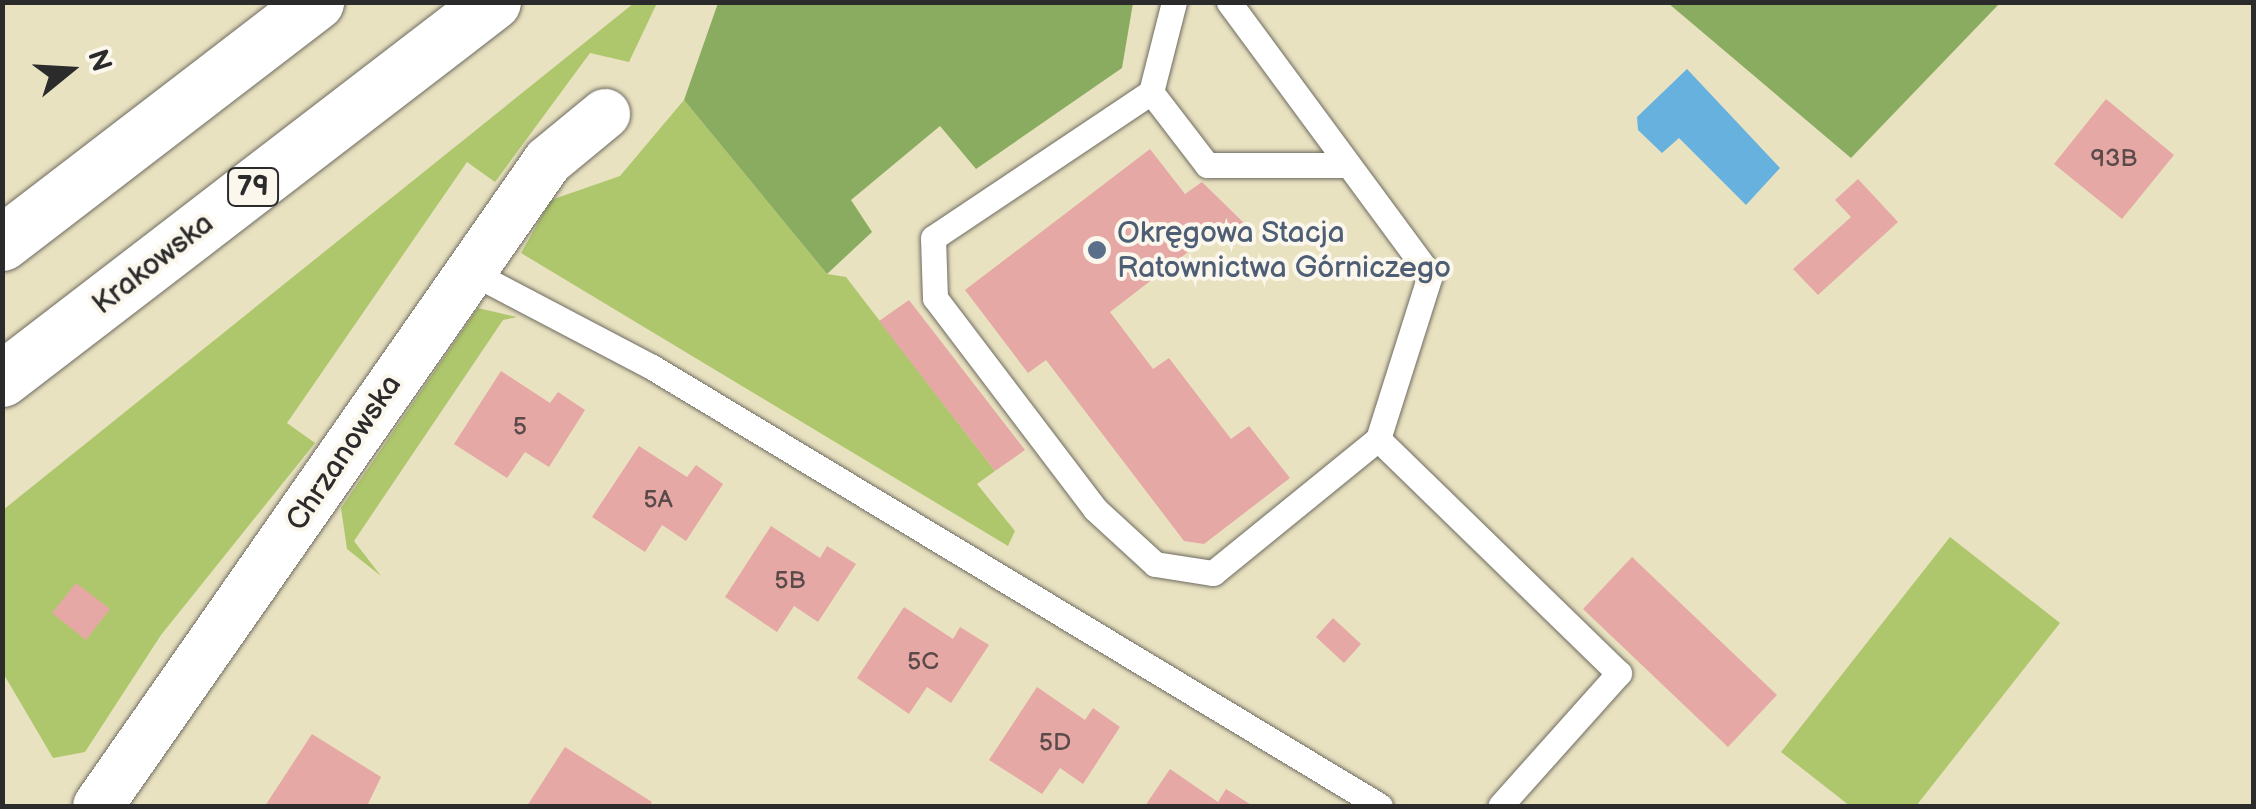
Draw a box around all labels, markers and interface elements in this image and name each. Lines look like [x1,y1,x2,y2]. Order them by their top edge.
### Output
north arrow [20,20,120,120]
text: N [80,45,118,76]
house number: 93B [2091,144,2137,174]
road number: 79 [226,164,280,210]
street label: Krakowska [85,206,221,322]
place label: Okręgowa Stacja Ratownictwa Górniczego [1117,215,1451,286]
marker: Okręgowa Stacja Ratownictwa Górniczego [1086,239,1108,261]
street label: Chrzanowska [279,368,409,538]
house number: 5 [513,412,527,442]
house number: 5A [643,485,673,515]
house number: 5B [774,566,806,596]
house number: 5C [907,647,939,677]
house number: 5D [1039,728,1071,758]

